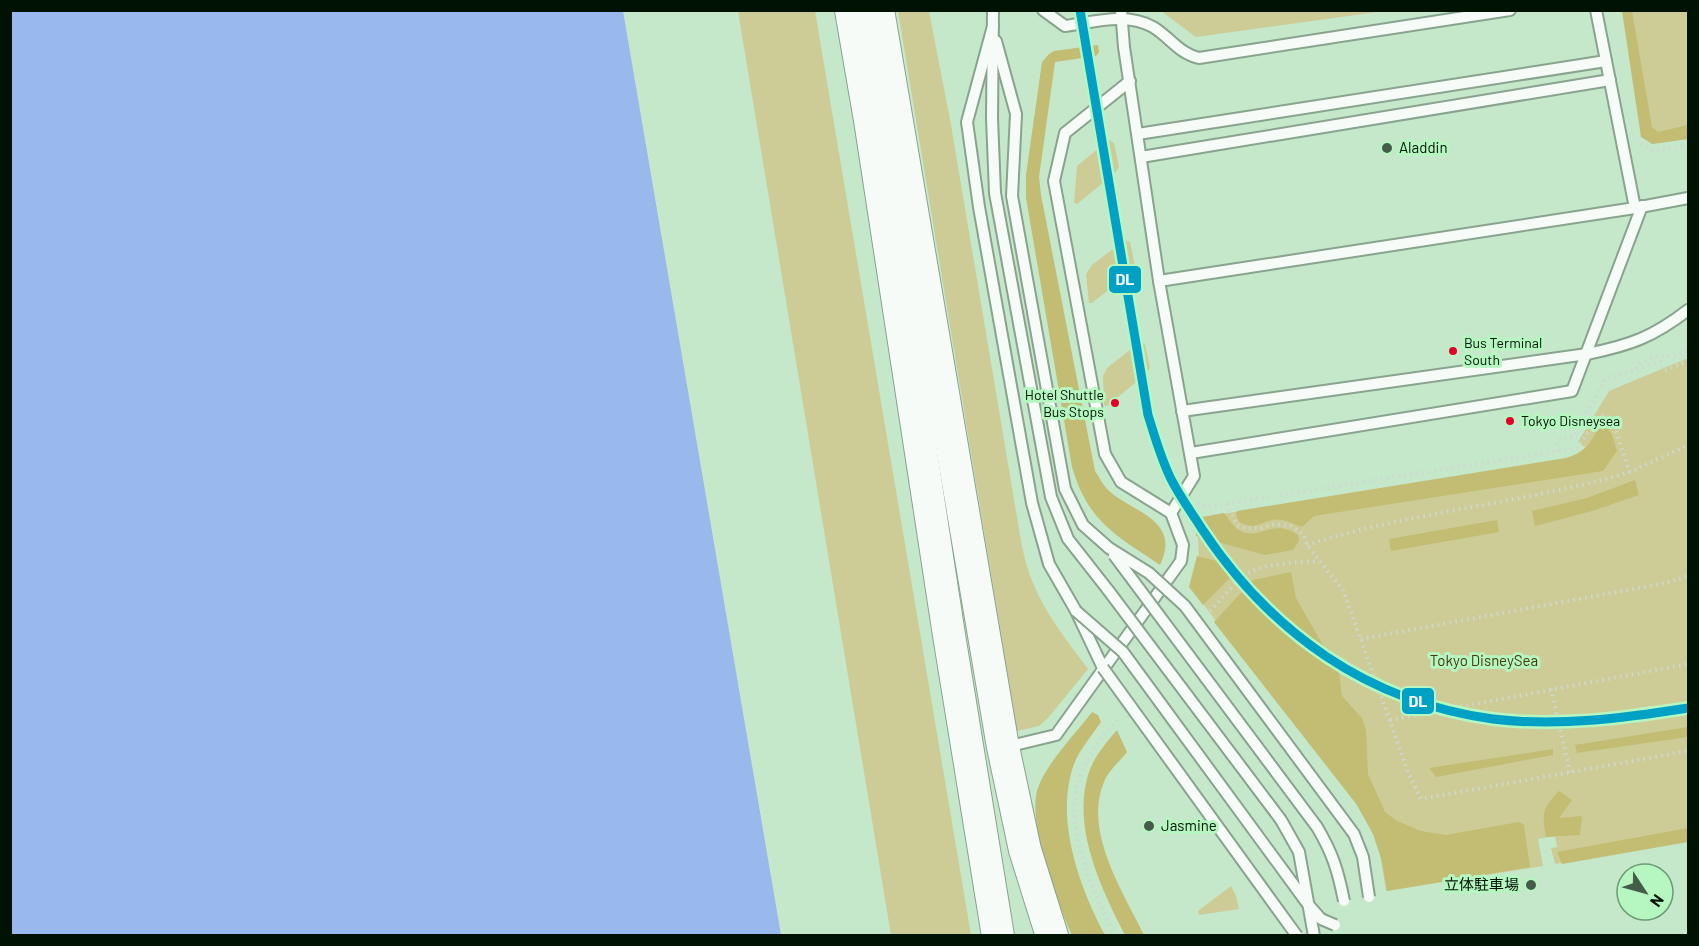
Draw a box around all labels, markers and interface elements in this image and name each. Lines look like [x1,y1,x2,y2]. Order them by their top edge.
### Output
place label: Aladdin [1399,138,1448,156]
marker: Aladdin [1380,141,1394,155]
line badge: DL [1108,265,1142,294]
text: DL [1115,269,1135,288]
place label: Bus Terminal South [1464,334,1542,368]
marker: Bus Terminal South [1447,345,1459,357]
place label: Hotel Shuttle Bus Stops [1025,386,1104,420]
marker: Hotel Shuttle Bus Stops [1109,397,1121,409]
place label: Tokyo Disneysea [1521,412,1620,429]
marker: Tokyo Disneysea [1504,415,1516,427]
park label: Tokyo DisneySea [1430,651,1538,669]
line badge: DL [1401,687,1435,715]
text: DL [1408,691,1428,710]
place label: Jasmine [1161,816,1217,834]
marker: Jasmine [1142,819,1156,833]
north arrow [1615,862,1675,922]
place label: 立体駐車場 [1444,875,1519,893]
marker: 立体駐車場 [1524,878,1538,892]
text: N [1647,891,1668,911]

